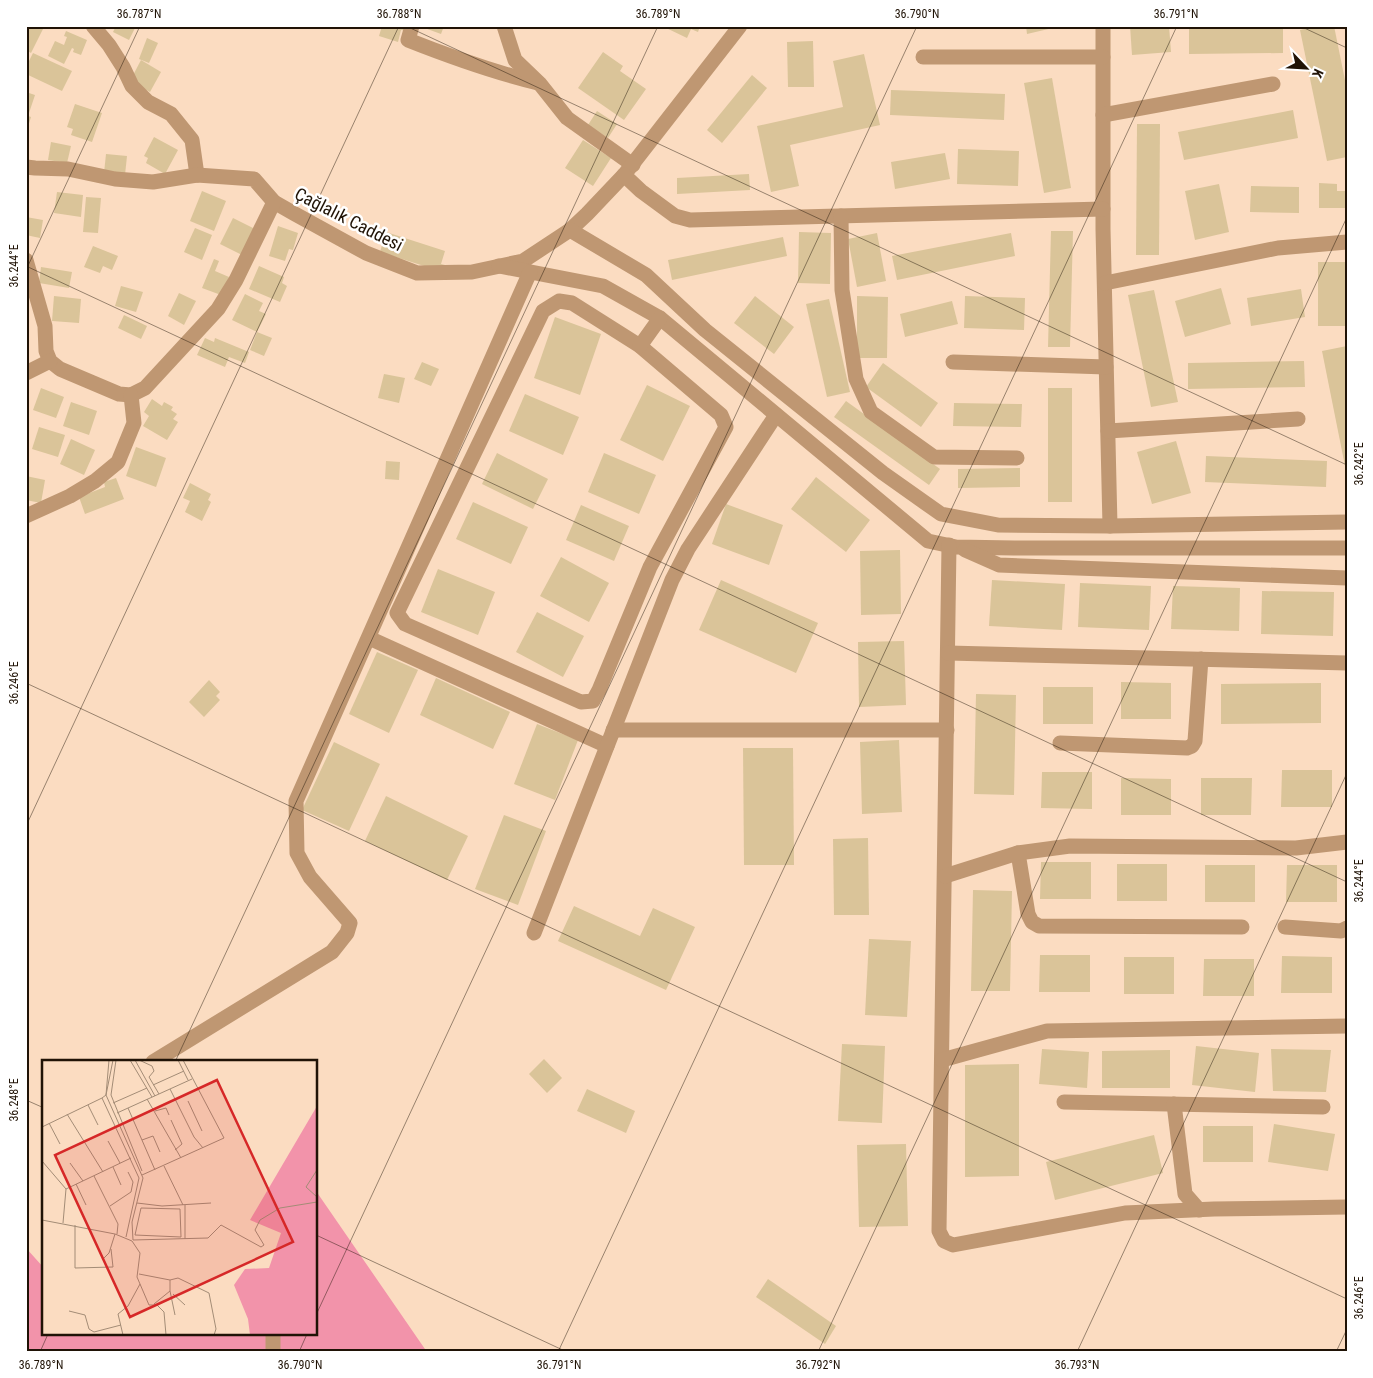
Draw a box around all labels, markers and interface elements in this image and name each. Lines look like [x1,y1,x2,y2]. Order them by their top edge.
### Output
text: 36.787°N [117,7,161,21]
text: 36.788°N [377,7,421,21]
text: 36.789°N [636,7,680,21]
text: 36.790°N [895,7,939,21]
text: 36.791°N [1154,7,1198,21]
north arrow [1280,42,1330,92]
text: K [1309,67,1327,81]
street label: Çağlalık Caddesi [291,183,407,255]
text: 36.244°E [7,244,21,288]
text: 36.242°E [1352,442,1366,486]
text: 36.246°E [7,661,21,705]
text: 36.244°E [1352,859,1366,903]
inset map [42,1060,318,1336]
text: 36.248°E [7,1078,21,1122]
text: 36.246°E [1352,1276,1366,1320]
text: 36.789°N [19,1358,63,1372]
text: 36.790°N [278,1358,322,1372]
text: 36.791°N [537,1358,581,1372]
text: 36.792°N [796,1358,840,1372]
text: 36.793°N [1055,1358,1099,1372]

